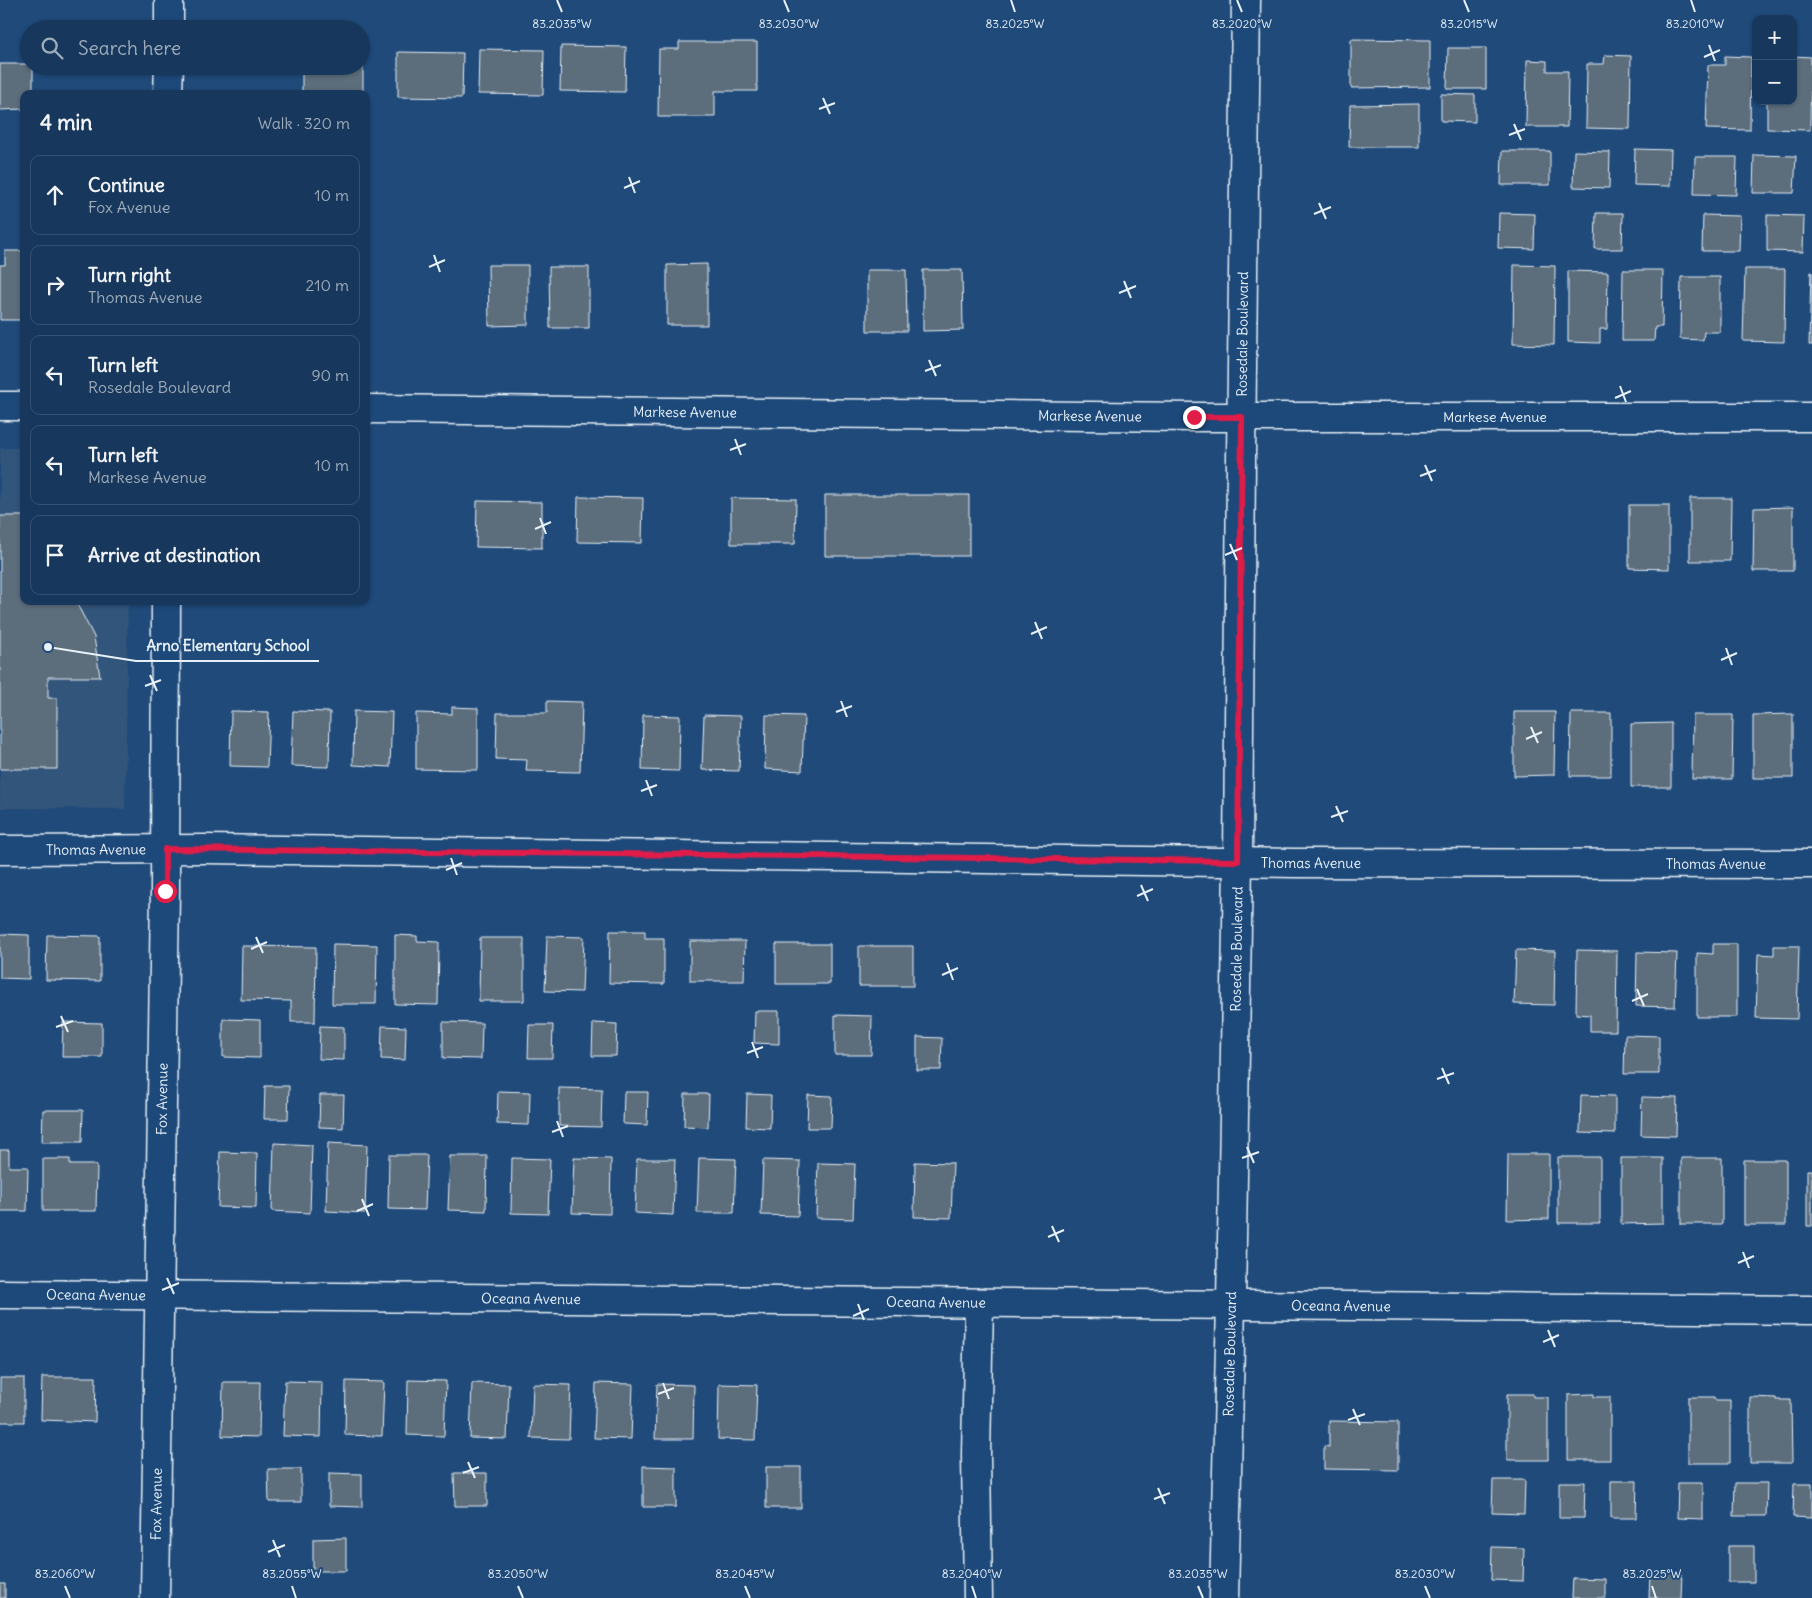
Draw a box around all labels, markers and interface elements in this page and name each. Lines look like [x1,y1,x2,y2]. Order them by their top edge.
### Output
map controls [1752,15,1797,105]
button: + [1752,15,1797,60]
text: 83.2035°W [532,16,592,31]
text: 83.2030°W [759,16,819,31]
text: 83.2025°W [985,16,1045,31]
text: 83.2020°W [1212,16,1272,31]
text: 83.2015°W [1440,16,1498,31]
text: 83.2010°W [1666,16,1724,31]
search box [20,20,370,75]
icon: search [38,34,66,62]
text: Search here [78,36,181,60]
button: − [1752,60,1797,105]
text: 4 min [40,109,92,136]
text: Walk · 320 m [258,113,350,133]
text: Continue [88,173,165,197]
icon: ahead [41,181,69,209]
text: 10 m [314,185,349,205]
text: Fox Avenue [88,197,170,217]
text: Turn right [88,263,171,287]
icon: right [41,271,69,299]
street label: Rosedale Boulevard [1233,271,1252,397]
text: 210 m [306,275,349,295]
text: Thomas Avenue [88,287,202,307]
text: Turn left [88,353,158,377]
icon: left [41,361,69,389]
text: 90 m [311,365,349,385]
text: Rosedale Boulevard [88,377,231,397]
street label: Markese Avenue [633,403,737,422]
street label: Markese Avenue [1038,406,1142,425]
route end [1183,406,1206,429]
street label: Markese Avenue [1443,408,1547,426]
text: Turn left [88,443,158,467]
icon: left [41,451,69,479]
text: 10 m [314,455,349,475]
text: Markese Avenue [88,467,207,487]
icon: arrive [41,541,69,569]
text: Arrive at destination [88,543,261,567]
callout: Arno Elementary School [136,631,319,661]
text: Arno Elementary School [146,636,310,656]
street label: Thomas Avenue [46,840,146,859]
street label: Thomas Avenue [1261,854,1361,872]
street label: Thomas Avenue [1666,855,1766,873]
route start [154,880,177,903]
street label: Rosedale Boulevard [1227,886,1247,1012]
street label: Fox Avenue [153,1063,172,1135]
street label: Oceana Avenue [46,1285,146,1304]
street label: Oceana Avenue [481,1289,581,1308]
street label: Rosedale Boulevard [1219,1291,1240,1417]
street label: Oceana Avenue [886,1293,986,1312]
street label: Oceana Avenue [1291,1296,1391,1315]
street label: Fox Avenue [147,1468,166,1540]
text: 83.2060°W [35,1566,95,1581]
text: 83.2055°W [262,1566,322,1581]
text: 83.2050°W [488,1566,548,1581]
text: 83.2045°W [715,1566,775,1581]
text: 83.2040°W [942,1566,1002,1581]
text: 83.2035°W [1168,1566,1228,1581]
text: 83.2030°W [1395,1566,1455,1581]
text: 83.2025°W [1622,1566,1682,1581]

